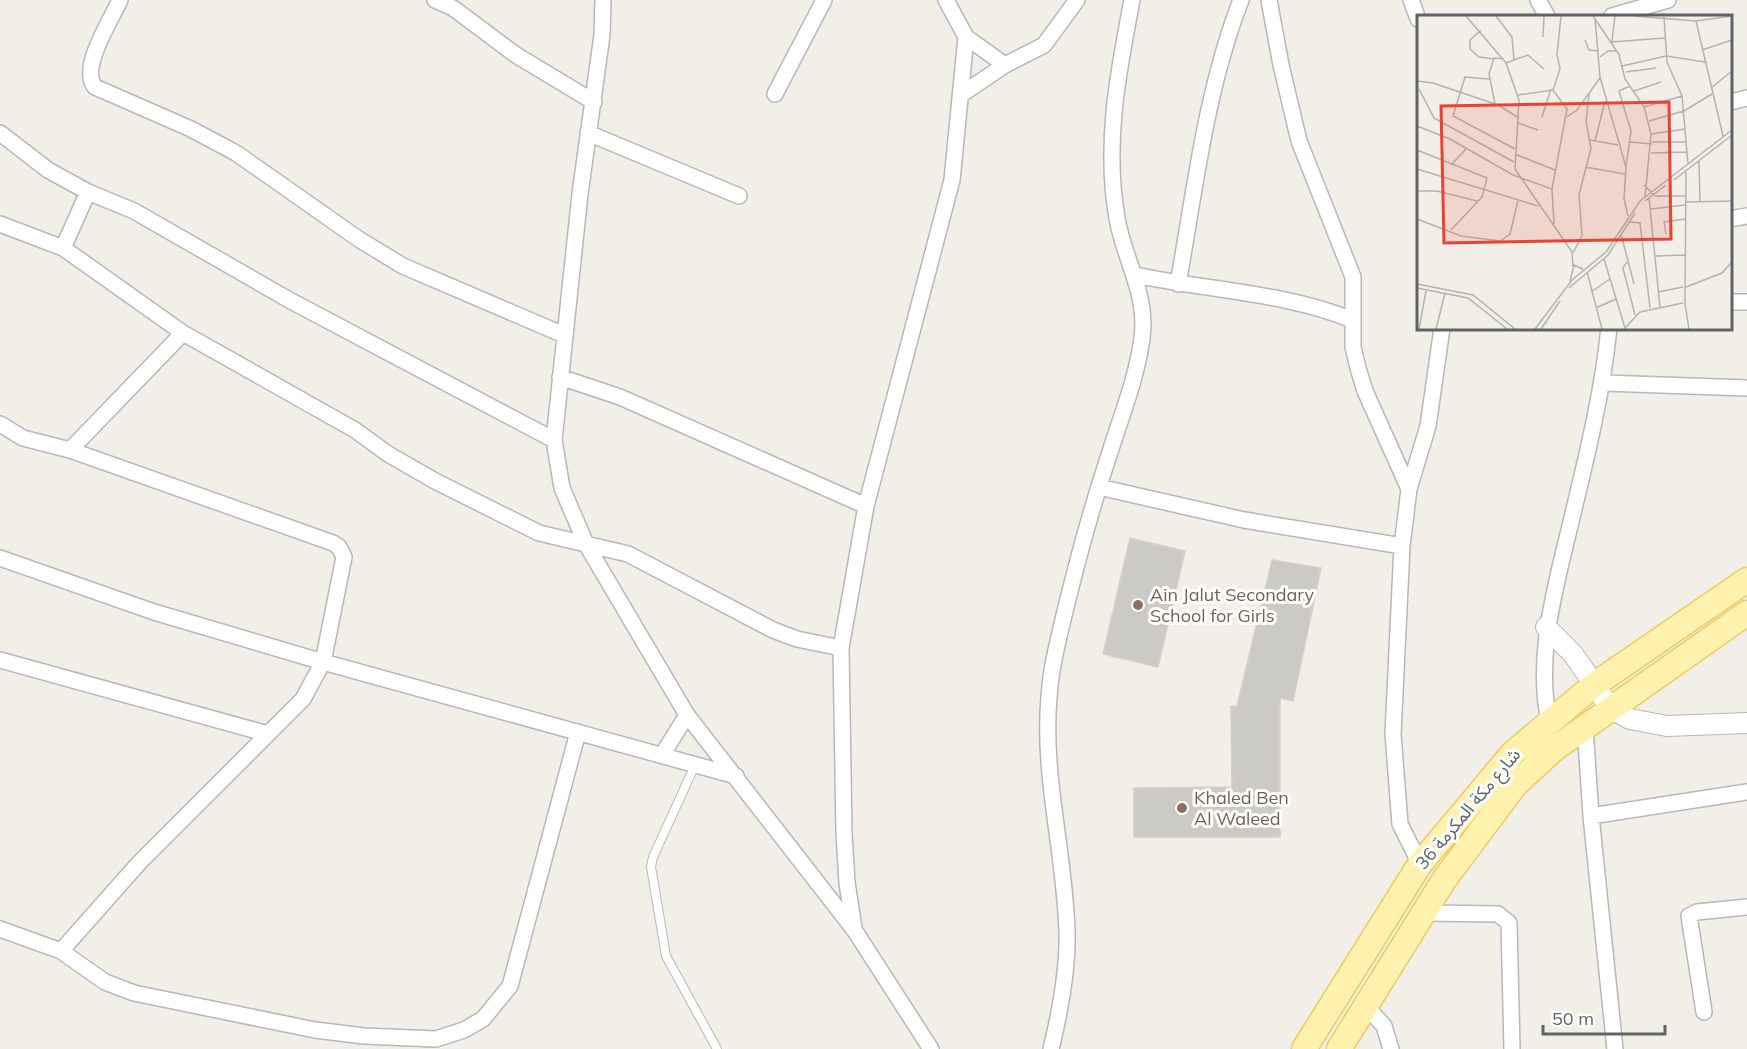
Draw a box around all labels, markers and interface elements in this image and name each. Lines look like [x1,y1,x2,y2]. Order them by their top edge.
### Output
inset map [1417,15,1732,330]
place label: Ain Jalut Secondary School for Girls [1150,583,1314,627]
marker: Ain Jalut Secondary School for Girls [1131,598,1145,612]
street label: شارع مكة المكرمة 36 [1410,743,1527,876]
place label: Khaled Ben Al Waleed [1194,786,1289,830]
marker: Khaled Ben Al Waleed [1175,801,1189,815]
scale bar [1543,998,1664,1036]
text: 50 m [1552,1007,1594,1030]

